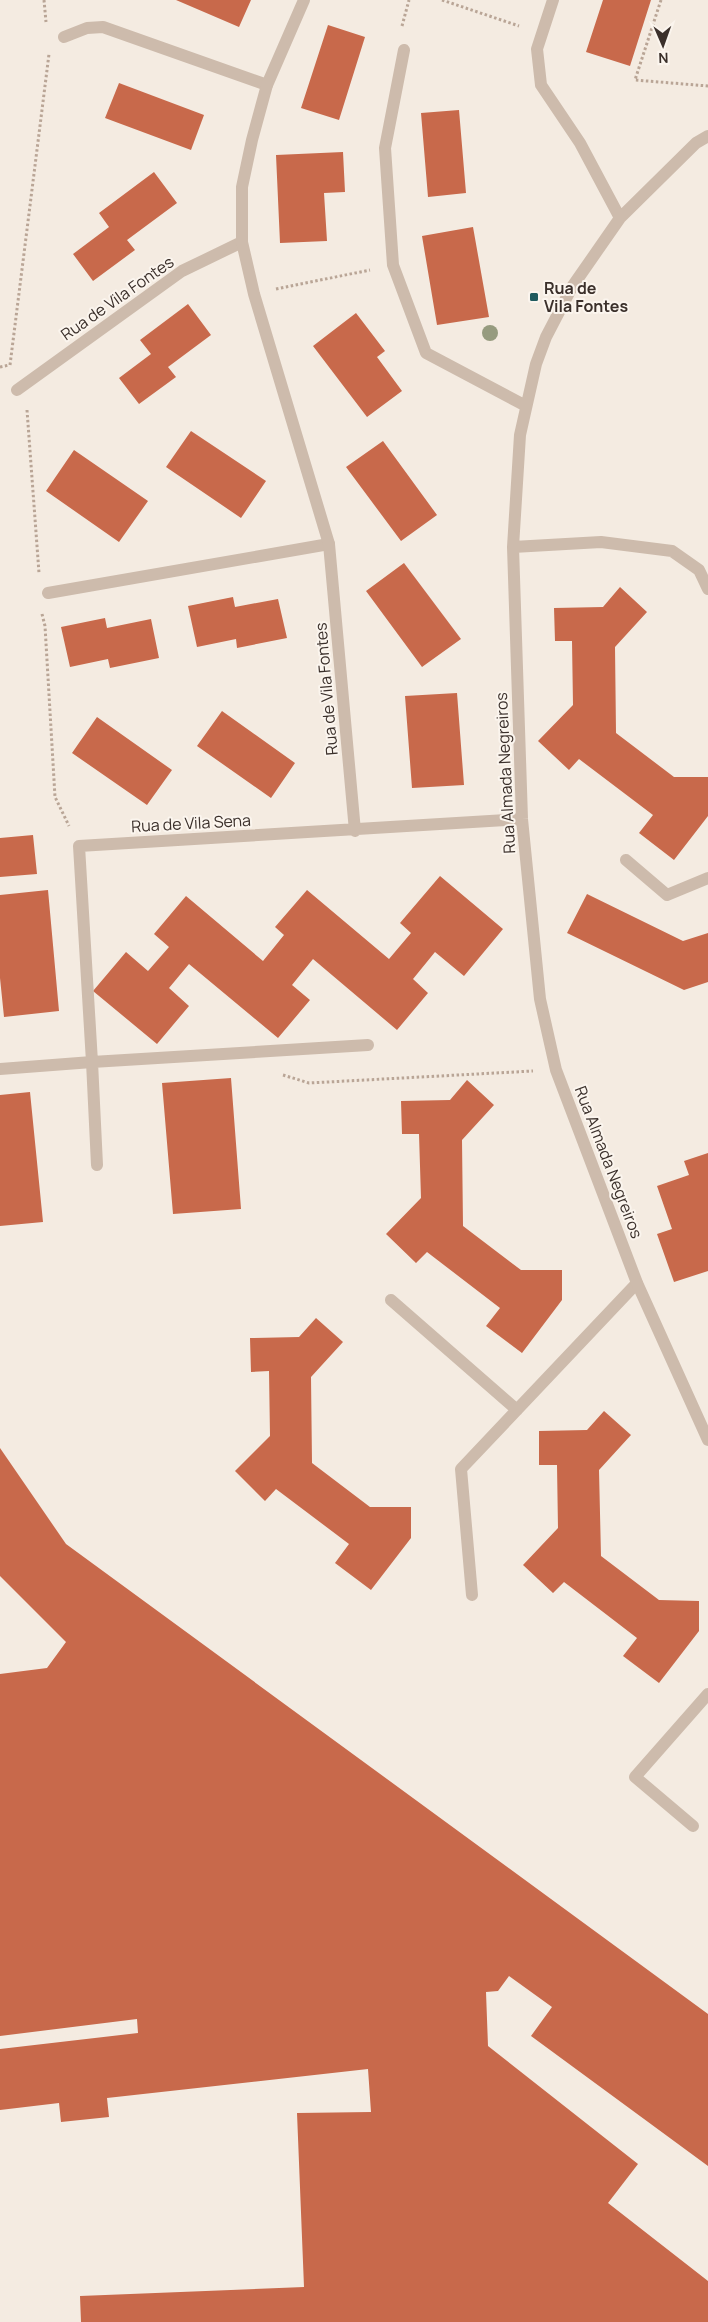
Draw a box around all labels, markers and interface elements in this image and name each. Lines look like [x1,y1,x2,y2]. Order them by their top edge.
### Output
north arrow [638,20,688,70]
text: N [658,49,669,68]
street label: Rua de Vila Fontes [56,251,178,345]
place label: Rua de Vila Fontes [544,277,628,317]
marker: Rua de Vila Fontes [528,291,540,303]
street label: Rua de Vila Fontes [309,622,343,756]
street label: Rua Almada Negreiros [490,692,520,854]
street label: Rua de Vila Sena [131,809,251,837]
street label: Rua Almada Negreiros [570,1083,648,1241]

